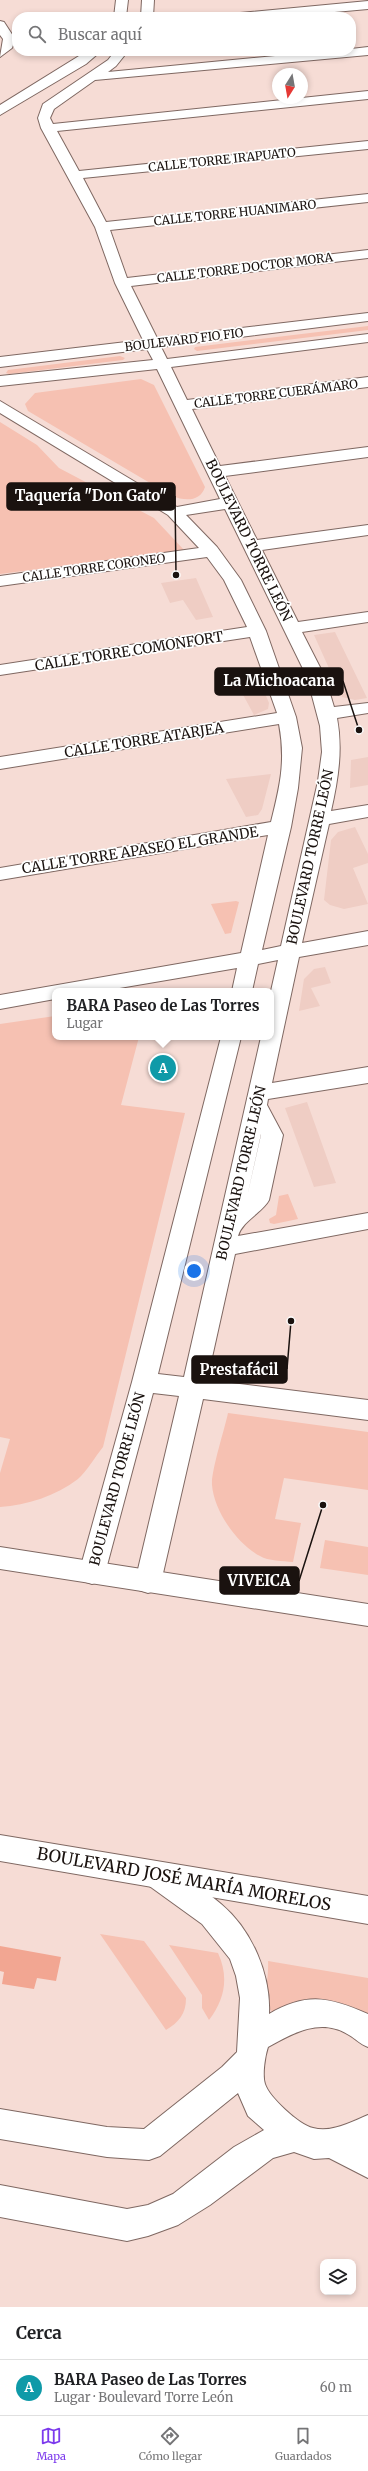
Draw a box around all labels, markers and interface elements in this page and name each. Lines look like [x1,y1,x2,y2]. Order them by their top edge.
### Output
search box [12,12,356,56]
icon: search [26,23,48,45]
text: Buscar aquí [58,25,142,44]
north arrow [272,68,308,104]
street label: CALLE TORRE IRAPUATO [148,144,297,175]
street label: CALLE TORRE HUANIMARO [153,196,317,228]
street label: CALLE TORRE DOCTOR MORA [156,249,334,286]
street label: BOULEVARD FIO FIO [124,325,244,354]
street label: CALLE TORRE CUERÁMARO [193,376,359,411]
street label: BOULEVARD TORRE LEÓN [202,456,296,624]
callout: Taquería "Don Gato" [7,483,175,510]
text: Taquería "Don Gato" [15,486,167,505]
street label: CALLE TORRE CORONEO [22,550,167,585]
street label: CALLE TORRE COMONFORT [34,627,225,675]
callout: La Michoacana [215,668,343,695]
text: La Michoacana [223,671,335,690]
street label: CALLE TORRE ATARJEA [63,718,225,761]
street label: BOULEVARD TORRE LEÓN [283,768,337,946]
street label: CALLE TORRE APASEO EL GRANDE [21,822,259,878]
popup [52,988,274,1040]
text: BARA Paseo de Las Torres [67,996,259,1015]
text: Lugar [67,1015,103,1032]
pin: A [150,1053,176,1083]
street label: BOULEVARD TORRE LEÓN [212,1084,270,1262]
your location [184,1261,204,1281]
callout: Prestafácil [192,1356,287,1383]
text: Prestafácil [200,1360,279,1379]
street label: BOULEVARD TORRE LEÓN [85,1390,149,1568]
callout: VIVEICA [220,1567,299,1594]
text: VIVEICA [226,1571,291,1590]
street label: BOULEVARD JOSÉ MARÍA MORELOS [35,1841,333,1916]
map controls [320,2259,356,2295]
button: layers [320,2259,356,2295]
text: Cerca [16,2322,62,2344]
text: BARA Paseo de Las Torres [54,2370,247,2389]
text: A [24,2379,34,2396]
text: 60 m [320,2379,352,2396]
text: Lugar · Boulevard Torre León [54,2389,233,2406]
tab: Mapa [36,2425,66,2463]
tab: Cómo llegar [139,2425,202,2463]
tab: Guardados [275,2425,332,2463]

